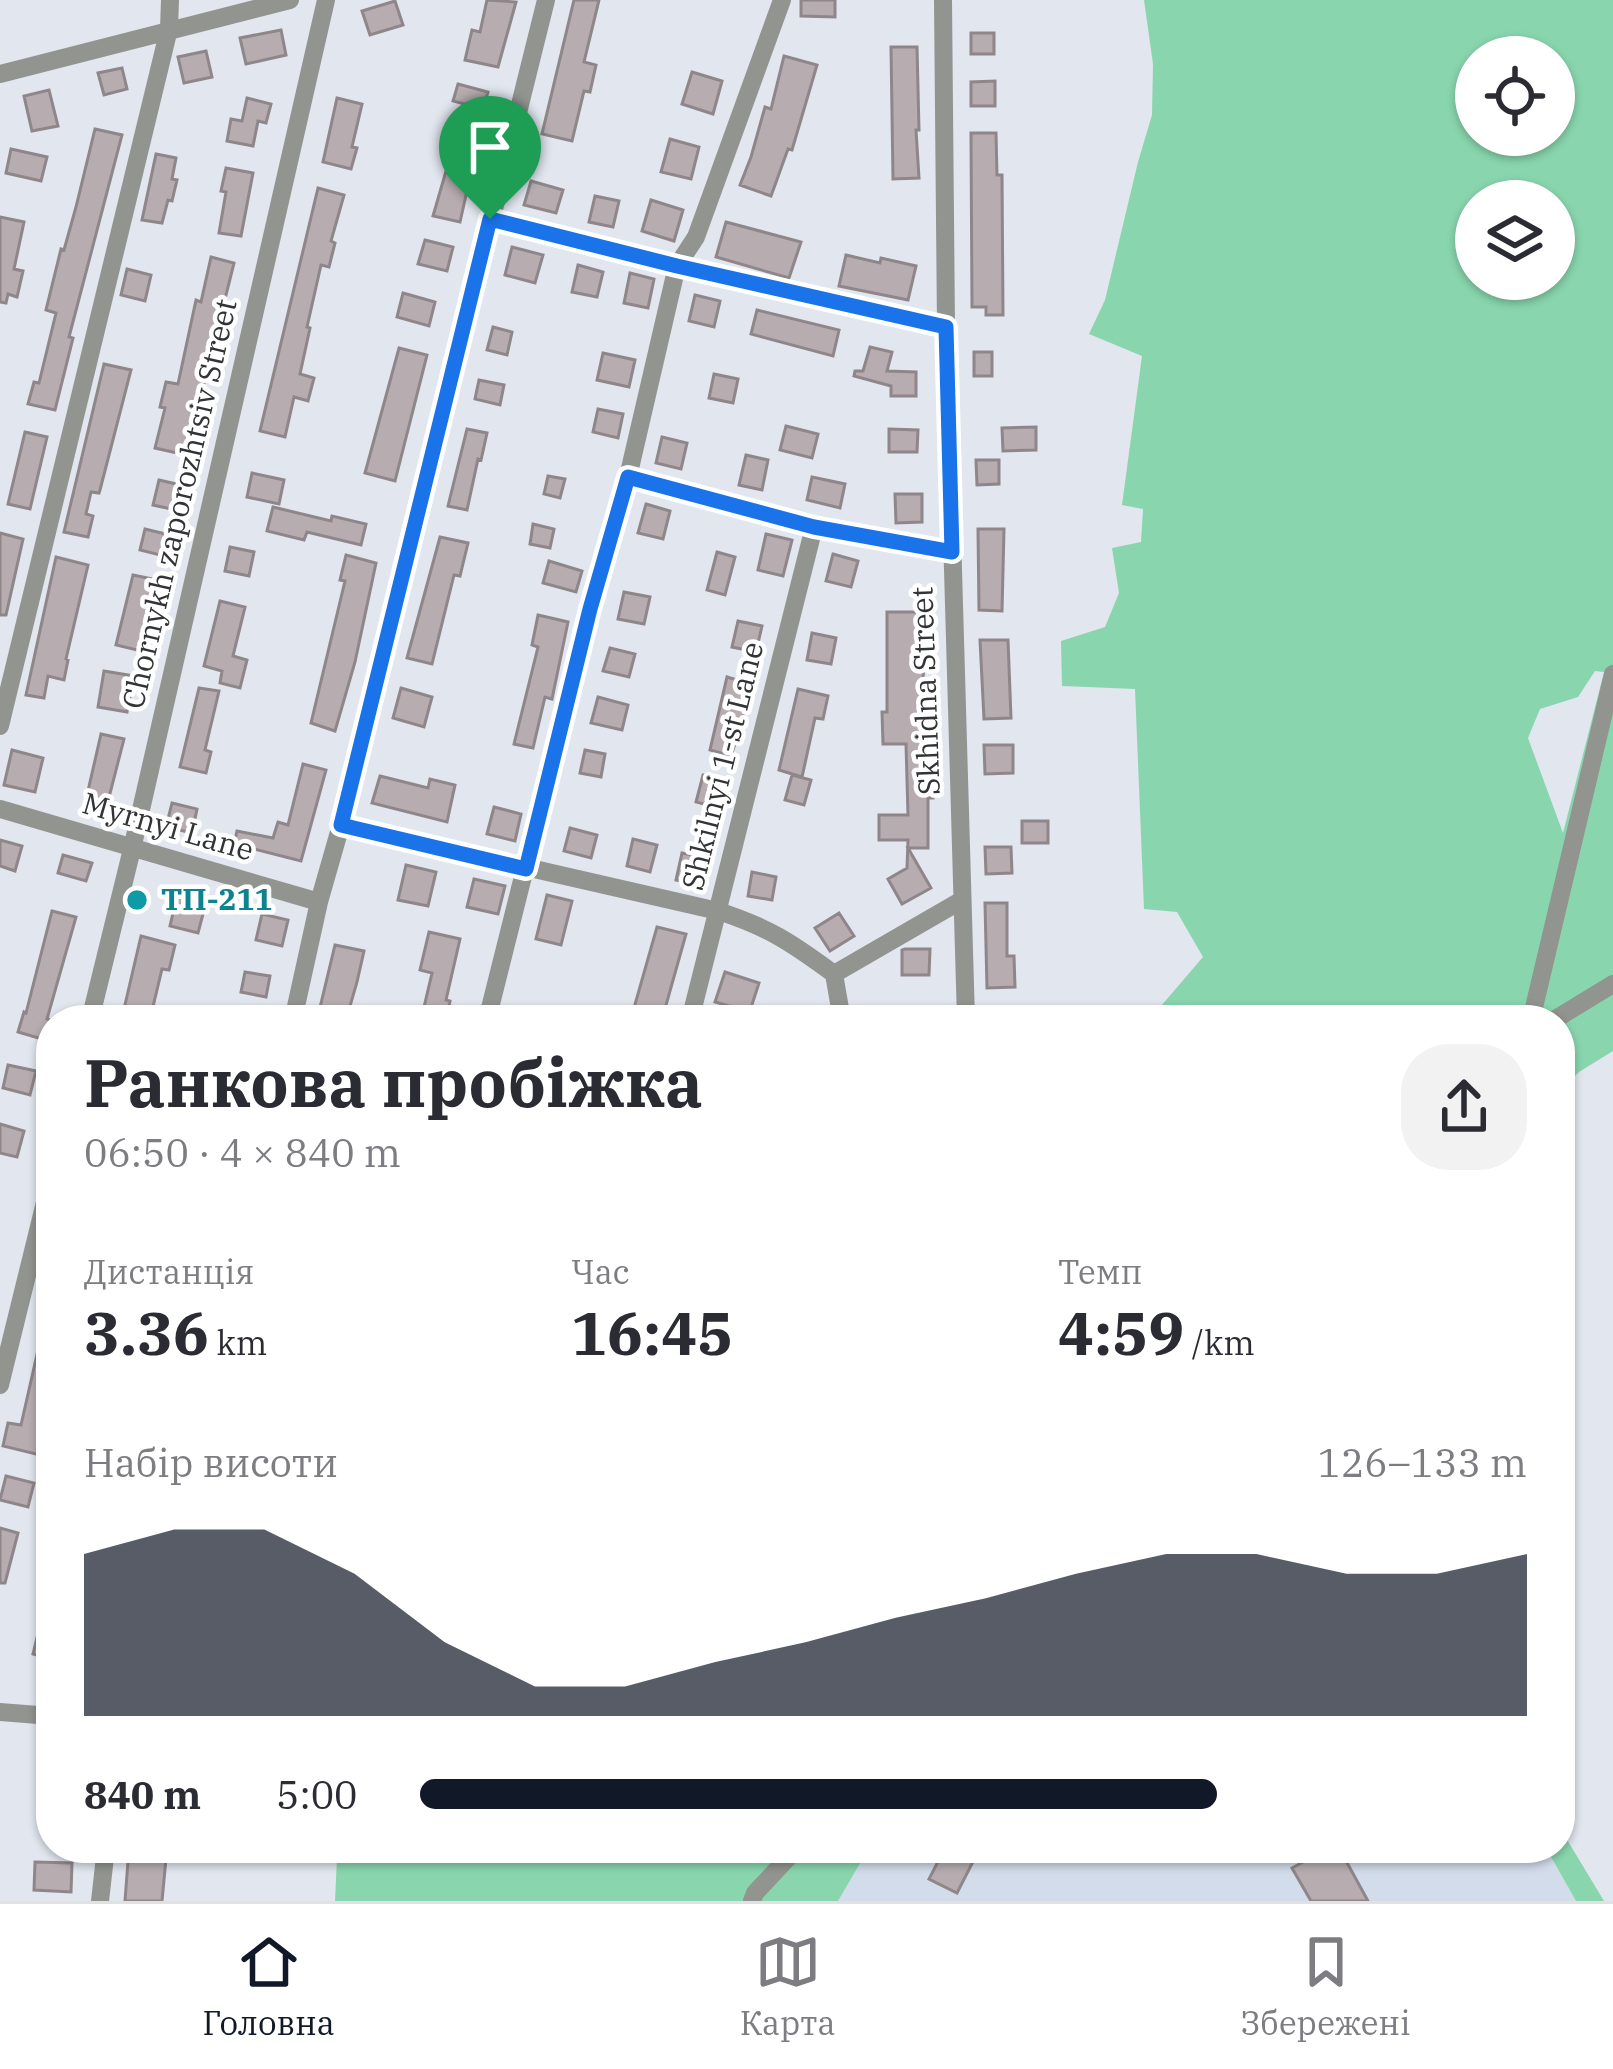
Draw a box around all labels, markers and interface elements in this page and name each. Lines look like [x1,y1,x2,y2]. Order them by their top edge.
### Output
map controls [1455,36,1575,300]
button: locate [1455,36,1575,156]
pin [439,96,541,219]
icon: arrive [457,114,523,180]
button: layers [1455,180,1575,300]
street label: Chornykh zaporozhtsiv Street [112,295,245,712]
street label: Skhidna Street [901,586,948,796]
street label: Shkilnyi 1-st Lane [672,637,771,894]
street label: Myrnyi Lane [78,783,258,869]
place label: ТП-211 [161,879,273,918]
marker: ТП-211 [124,887,150,913]
text: Ранкова пробіжка [84,1039,703,1125]
button: share [1401,1044,1527,1170]
text: 06:50 · 4 × 840 m [84,1127,401,1178]
text: Дистанція [84,1250,254,1293]
text: Час [571,1250,630,1293]
text: Темп [1058,1250,1142,1293]
text: 3.36 [84,1293,209,1372]
text: 16:45 [571,1293,733,1372]
text: 4:59 [1058,1293,1184,1372]
text: km [209,1321,267,1364]
text: /km [1184,1321,1255,1364]
text: Набір висоти [84,1437,338,1488]
text: 126–133 m [1317,1437,1527,1488]
text: 840 m [84,1769,201,1820]
text: 5:00 [276,1769,357,1820]
tab: Головна [203,1929,335,2044]
tab: Карта [740,1929,836,2044]
tab: Збережені [1241,1929,1411,2044]

